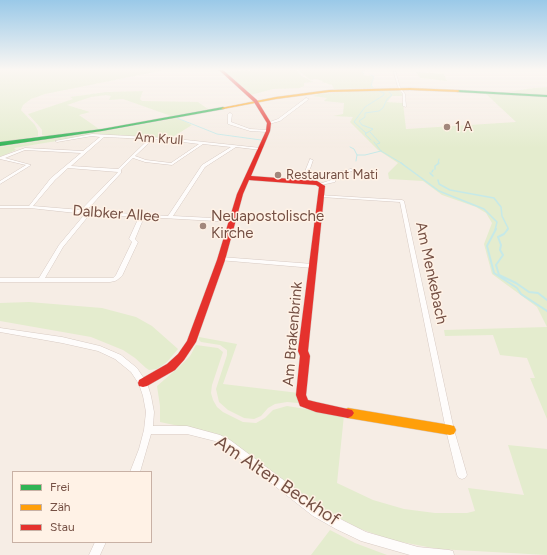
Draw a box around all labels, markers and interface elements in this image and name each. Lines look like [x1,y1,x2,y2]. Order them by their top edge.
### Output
place label: 1 A [455,119,472,135]
marker: 1 A [442,122,452,132]
street label: Am Krull [134,130,184,148]
place label: Restaurant Mati [286,167,378,183]
marker: Restaurant Mati [273,170,283,180]
street label: Dalbker Allee [72,202,160,226]
place label: Neuapostolische Kirche [211,208,324,243]
street label: Am Menkebach [411,220,451,326]
marker: Neuapostolische Kirche [198,221,208,231]
street label: Am Brakenbrink [279,281,307,387]
street label: Am Alten Beckhof [211,431,343,531]
legend [12,471,152,543]
text: Frei [50,480,70,494]
text: Zäh [50,500,71,514]
text: Stau [50,520,75,534]

